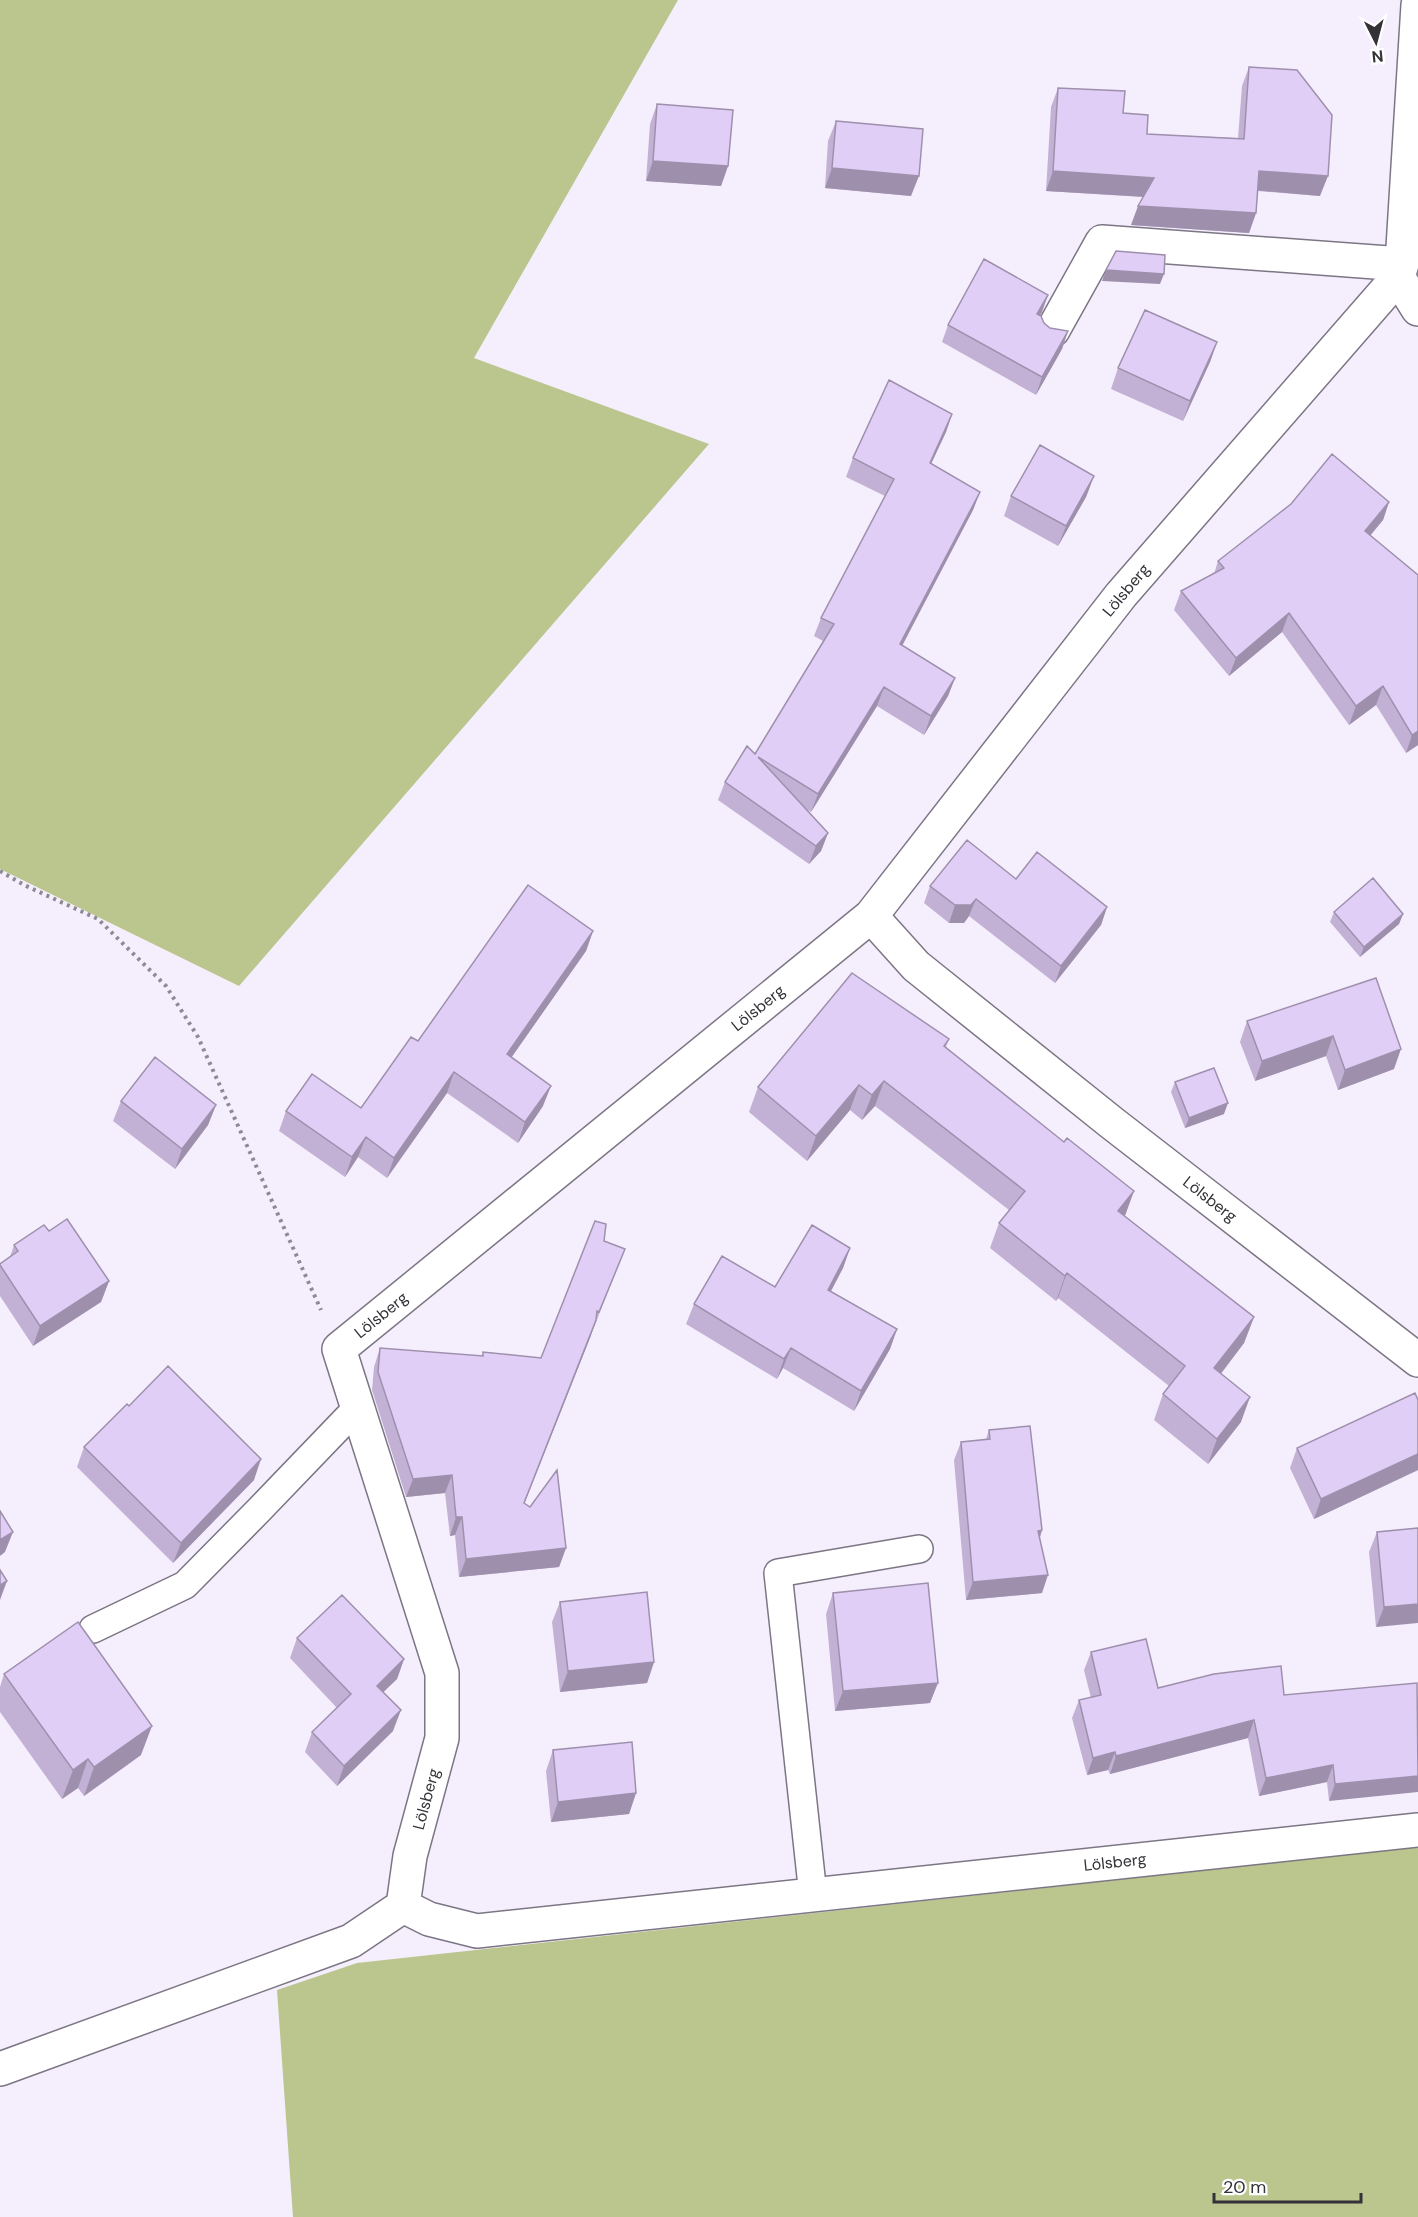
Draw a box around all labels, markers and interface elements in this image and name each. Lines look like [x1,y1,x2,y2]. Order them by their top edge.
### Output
north arrow [1346,12,1406,72]
text: N [1371,45,1384,67]
street label: Lölsberg [1098,559,1154,621]
street label: Lölsberg [727,980,789,1036]
street label: Lölsberg [1179,1171,1241,1227]
street label: Lölsberg [350,1287,412,1343]
street label: Lölsberg [408,1766,444,1832]
street label: Lölsberg [1083,1848,1147,1876]
scale bar [1214,2166,1361,2204]
text: 20 m [1223,2175,1266,2199]

